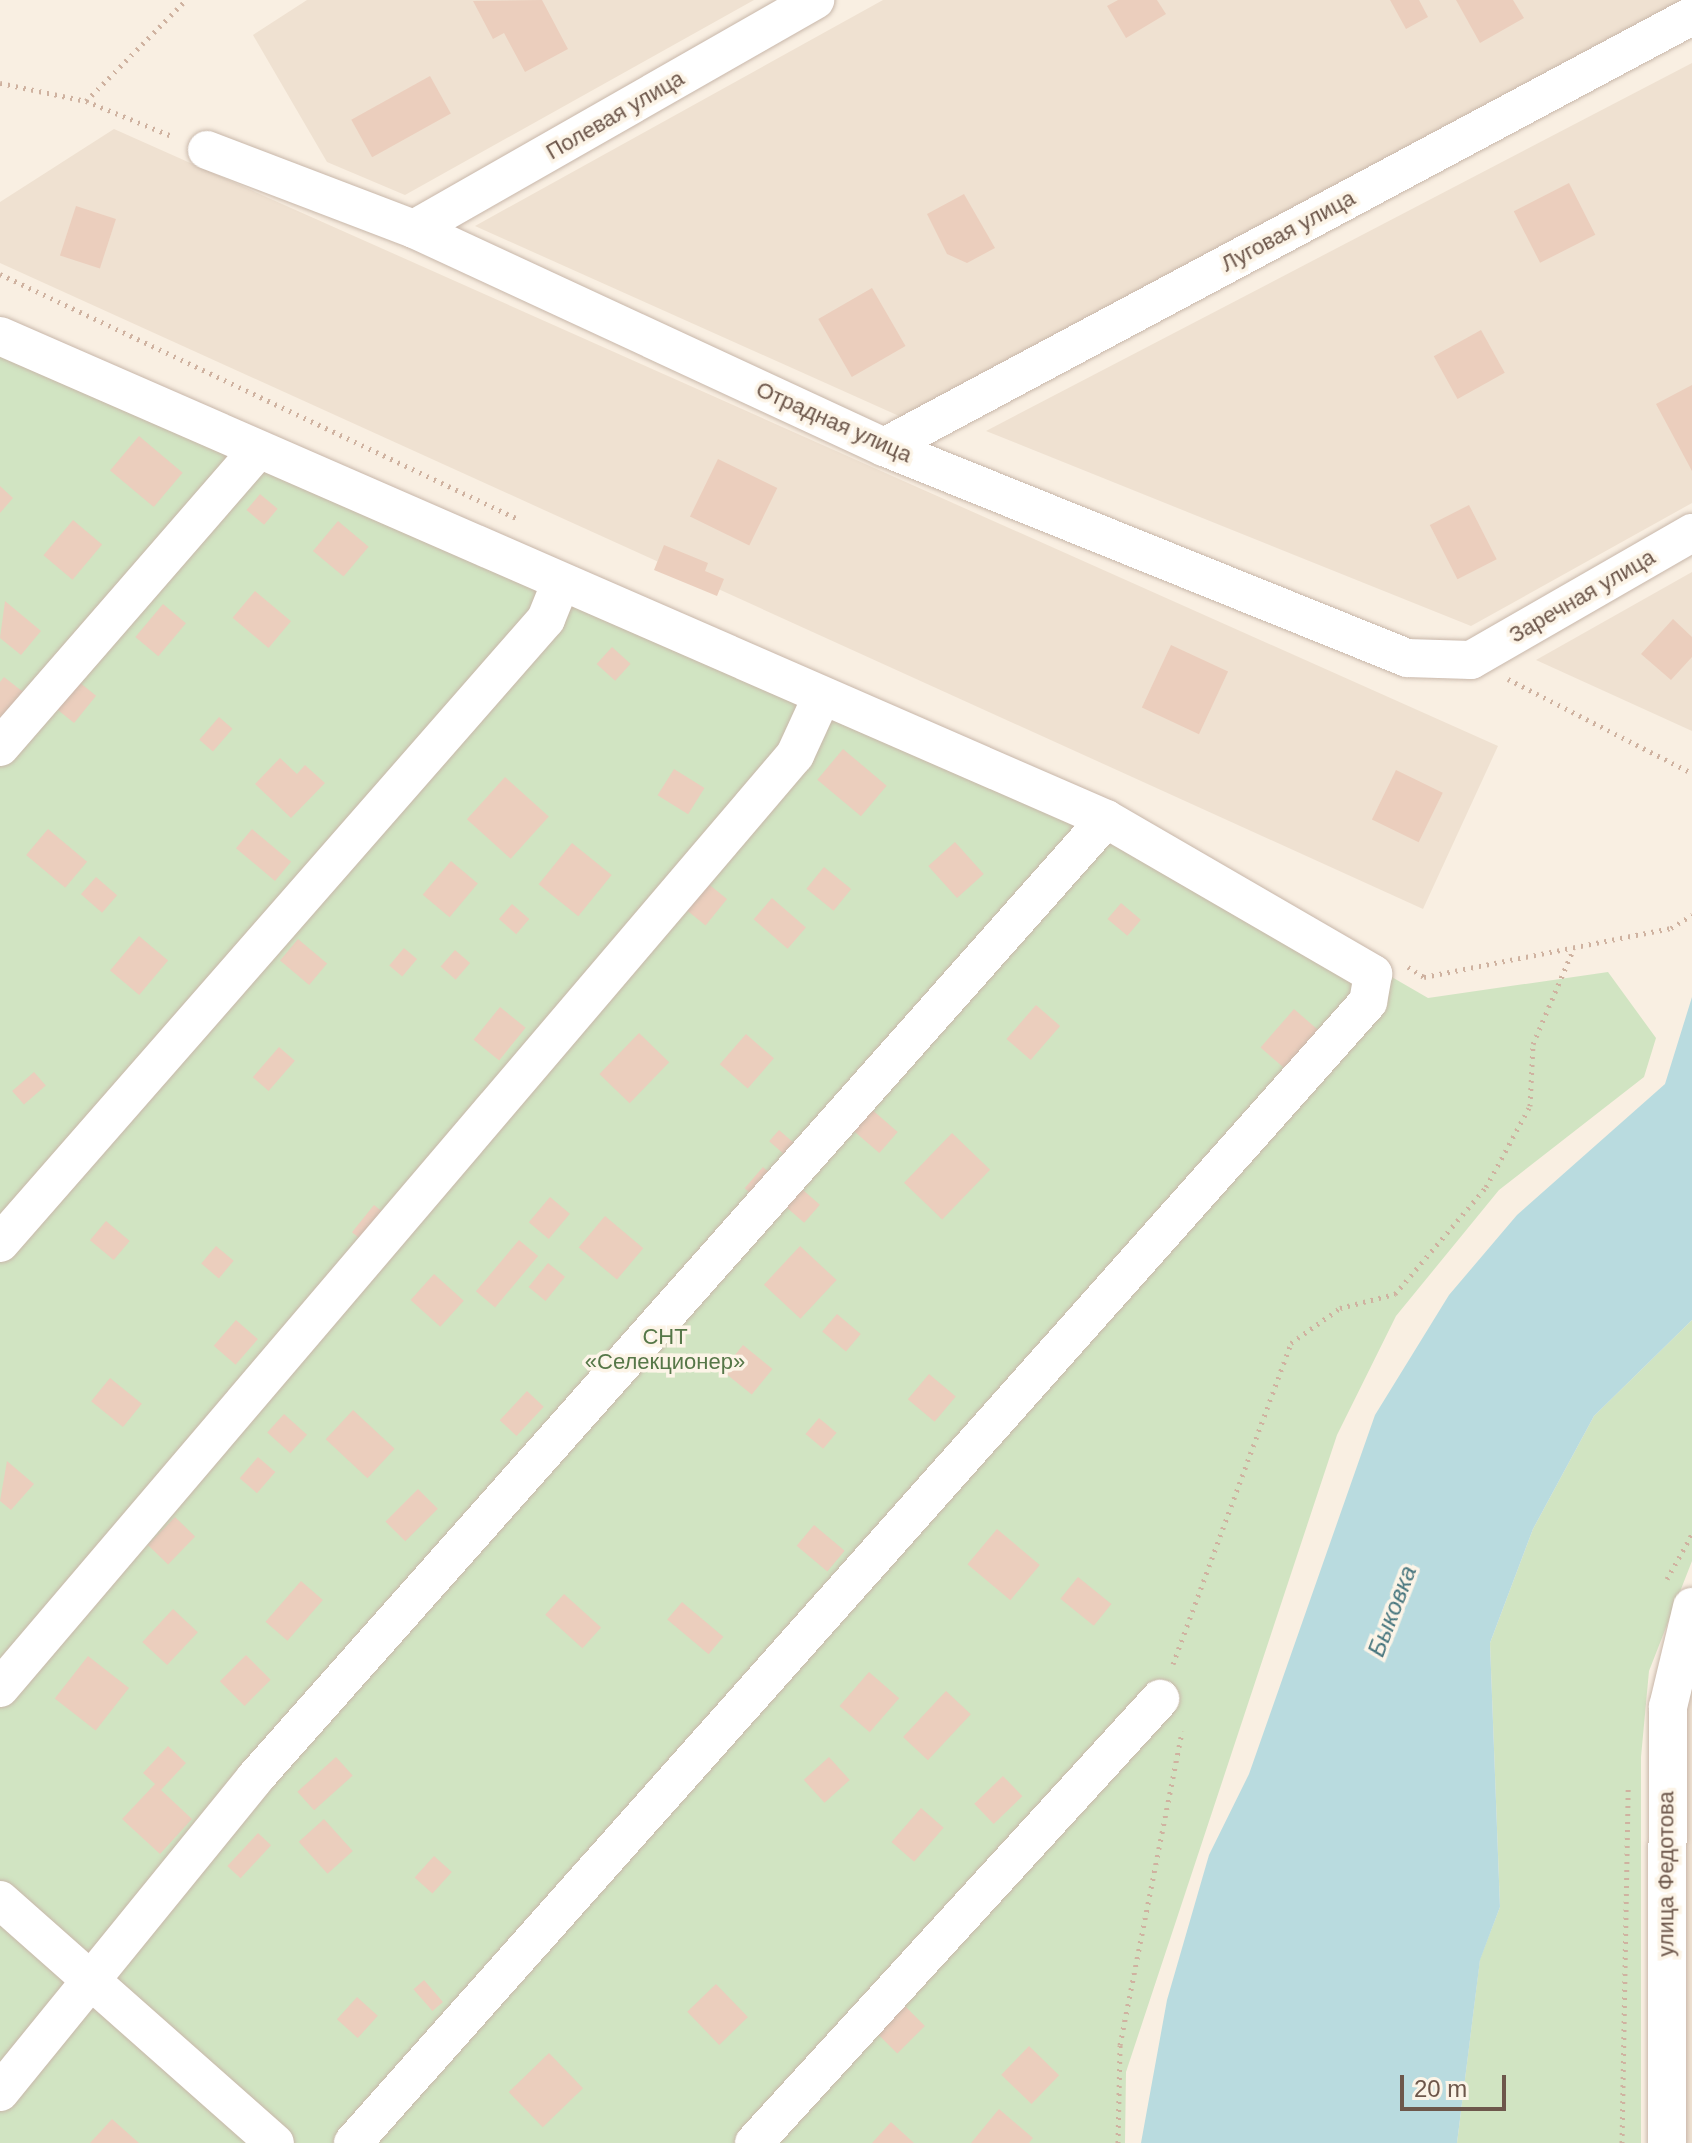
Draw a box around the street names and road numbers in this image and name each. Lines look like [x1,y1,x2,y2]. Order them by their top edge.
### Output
street label: Полевая улица [541,65,689,165]
street label: Луговая улица [1217,185,1359,277]
street label: Отрадная улица [752,376,916,468]
street label: Заречная улица [1505,544,1659,648]
street label: улица Федотова [1653,1791,1679,1957]

